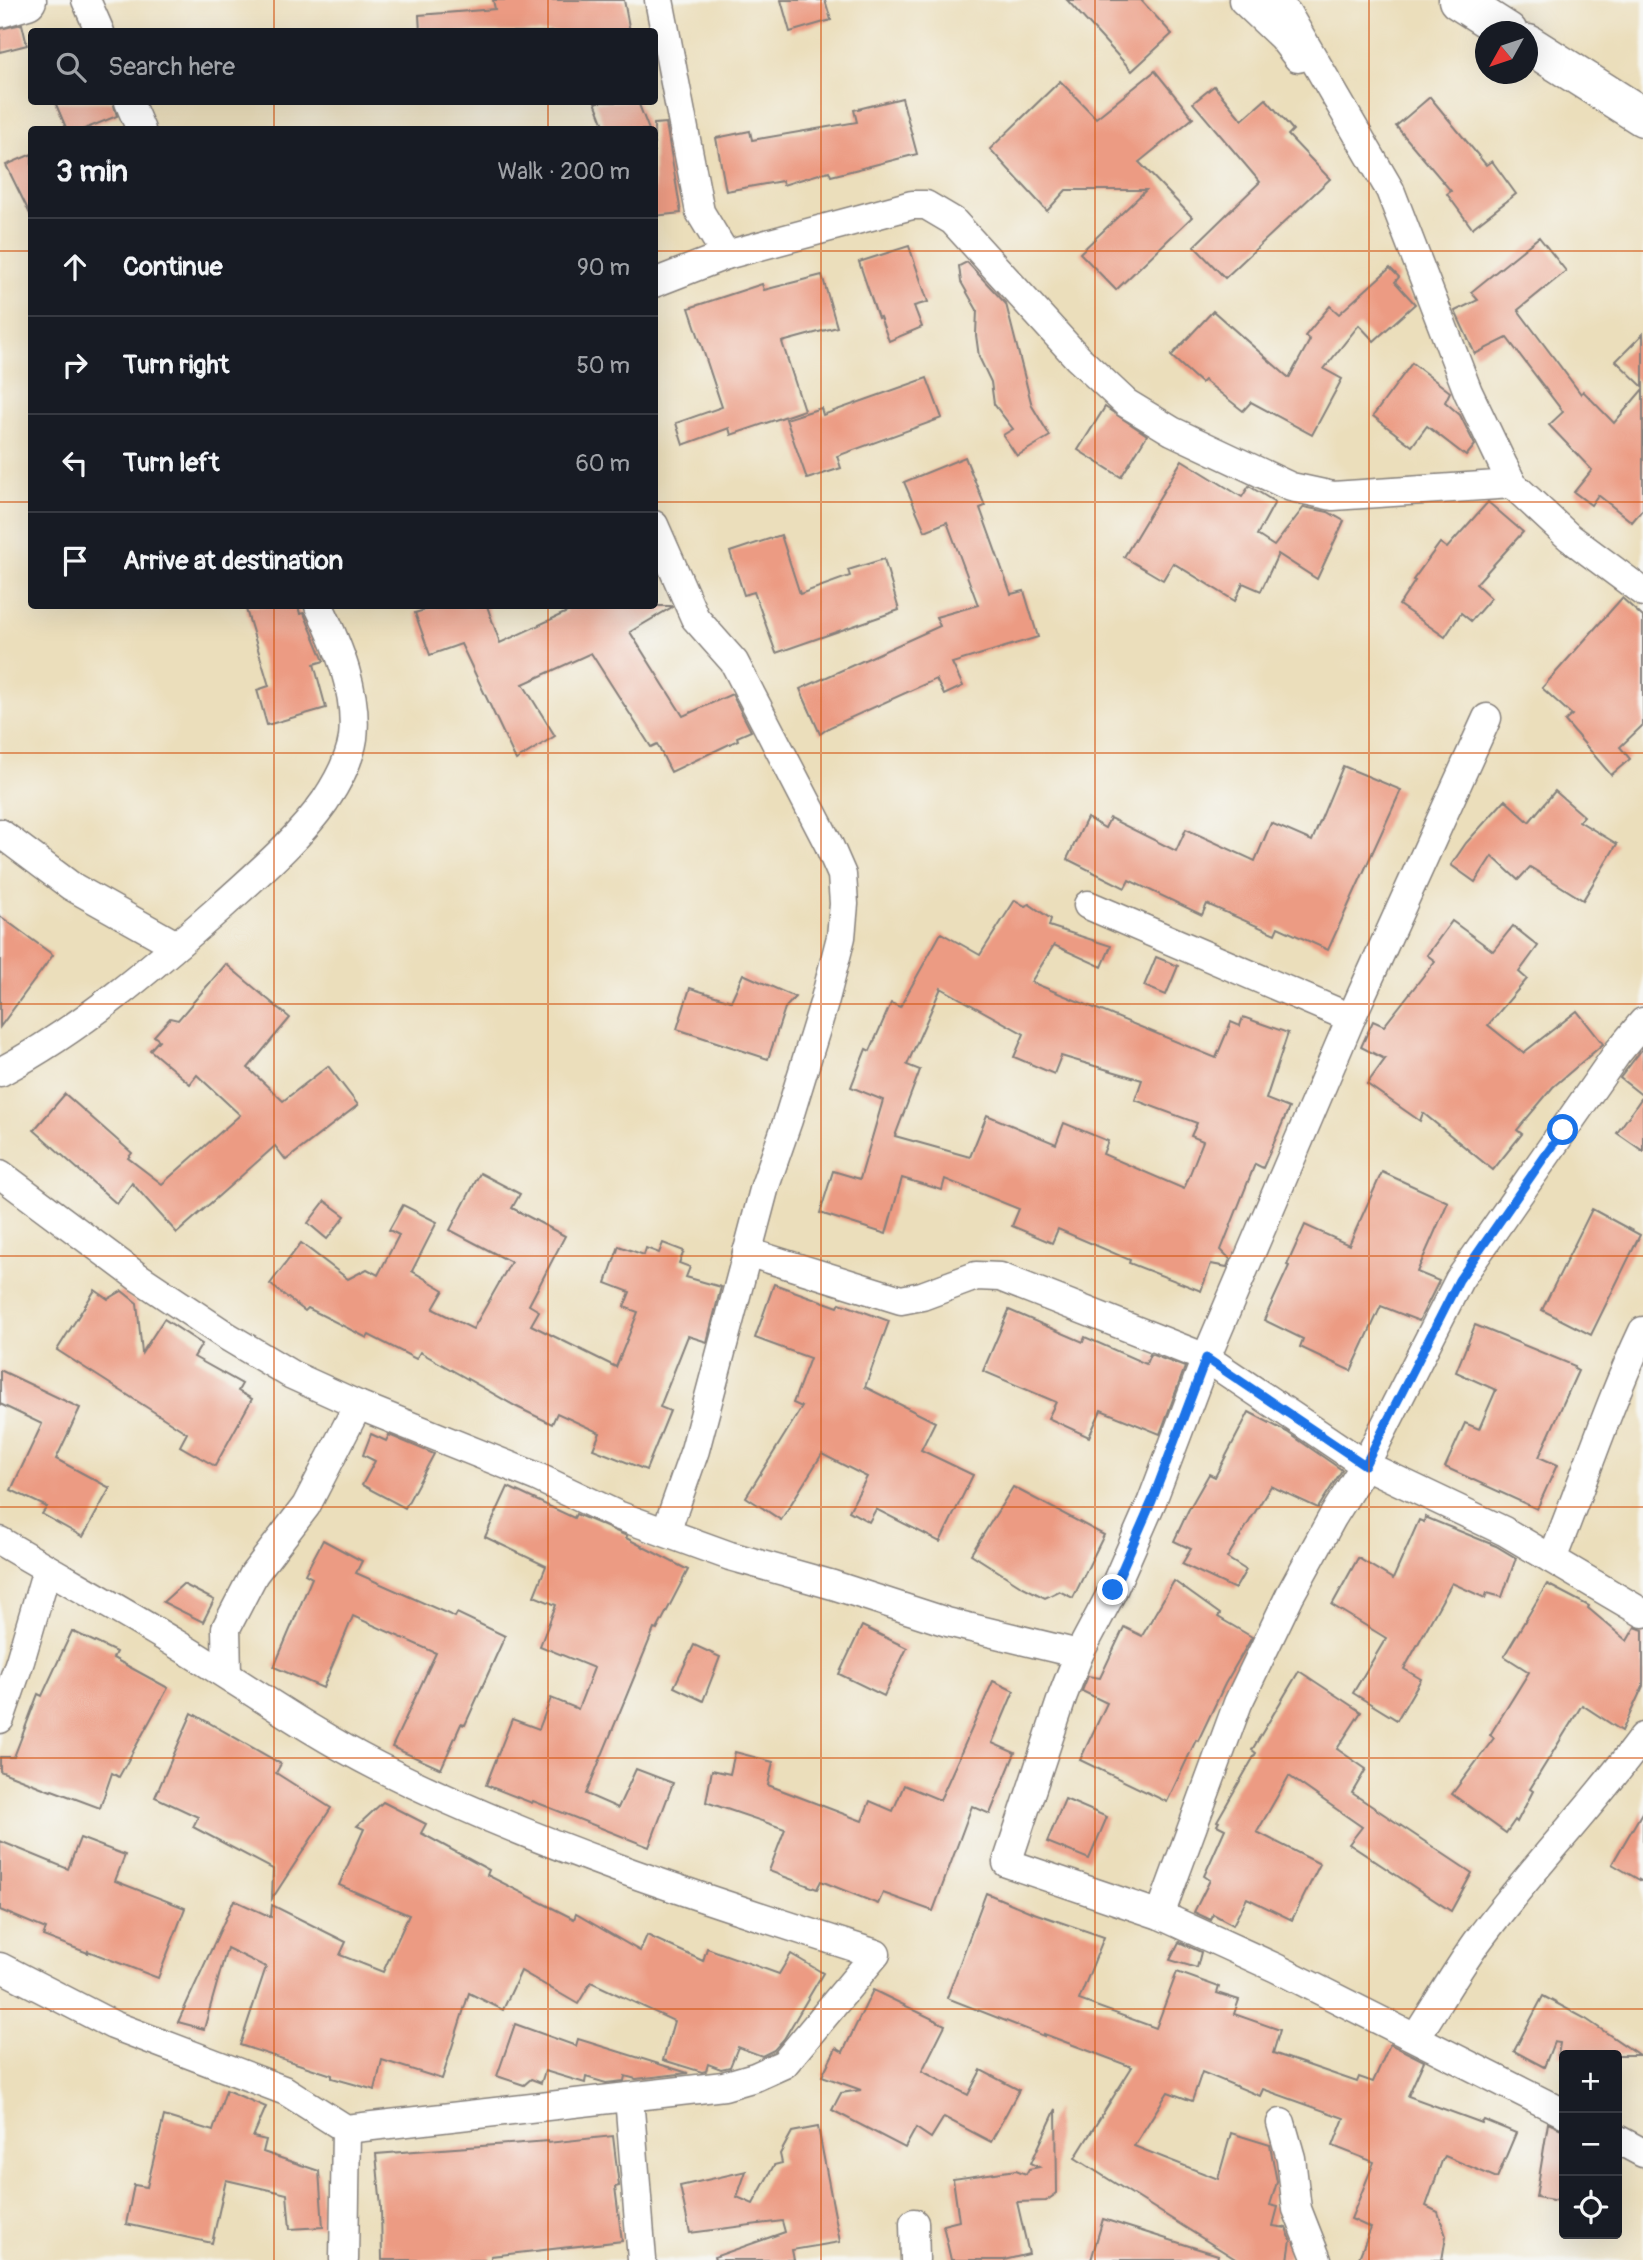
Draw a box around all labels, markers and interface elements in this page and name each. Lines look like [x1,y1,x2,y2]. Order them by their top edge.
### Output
north arrow [1475,21,1538,84]
search box [28,28,658,105]
icon: search [52,48,90,86]
text: Search here [108,51,235,83]
text: 3 min [56,153,128,190]
text: Walk · 200 m [497,157,630,186]
icon: ahead [56,248,94,286]
text: Continue [123,251,223,283]
text: 90 m [577,253,630,282]
icon: right [56,346,94,384]
text: Turn right [123,349,229,381]
text: 50 m [576,351,630,380]
icon: left [56,444,94,482]
text: Turn left [123,447,219,479]
text: 60 m [575,449,630,478]
icon: arrive [56,542,94,580]
text: Arrive at destination [123,545,343,577]
route start [1547,1114,1578,1145]
route end [1097,1574,1128,1605]
map controls [1559,2050,1622,2239]
button: + [1559,2050,1622,2113]
button: − [1559,2113,1622,2176]
button: locate [1559,2176,1622,2239]

